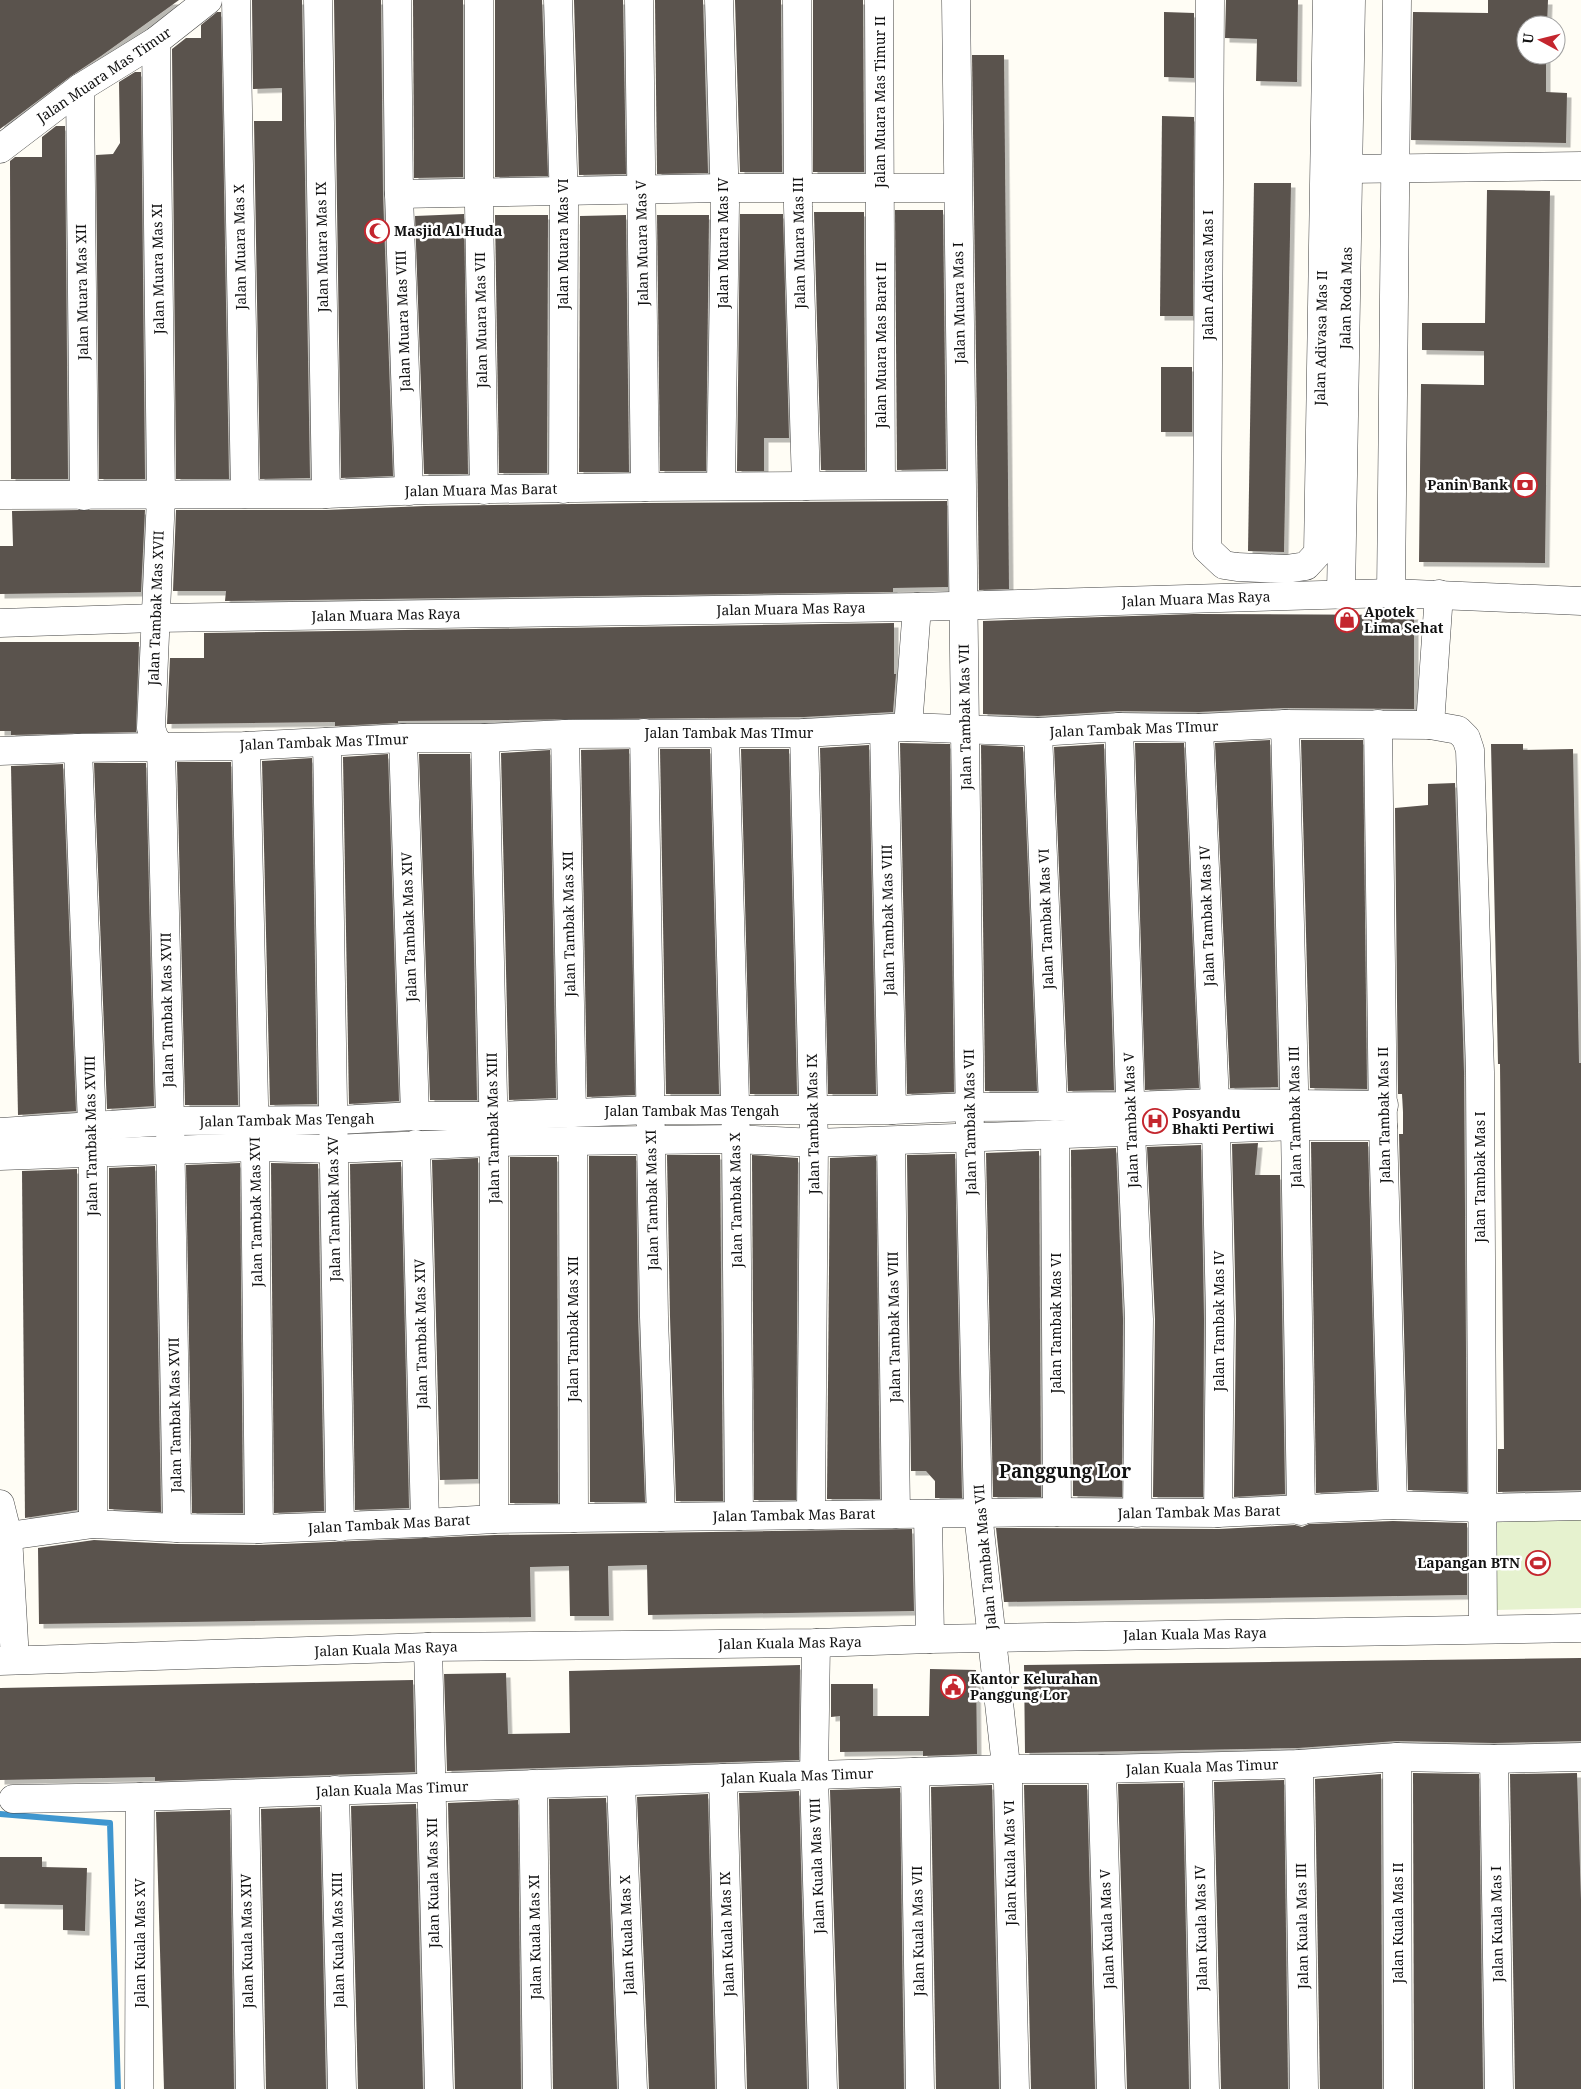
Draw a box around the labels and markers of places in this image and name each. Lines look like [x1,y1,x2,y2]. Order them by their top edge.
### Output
mosque icon: Masjid Al Huda [364,218,390,244]
place label: Masjid Al Huda [394,221,502,240]
bank icon: Panin Bank [1512,472,1538,498]
place label: Panin Bank [1427,475,1508,494]
place label: Apotek Lima Sehat [1364,602,1444,637]
shop icon: Apotek Lima Sehat [1334,607,1360,633]
place label: Posyandu Bhakti Pertiwi [1172,1103,1274,1138]
hospital icon: Posyandu Bhakti Pertiwi [1142,1108,1168,1134]
sports icon: Lapangan BTN [1525,1550,1551,1576]
place label: Lapangan BTN [1417,1553,1520,1572]
place label: Kantor Kelurahan Panggung Lor [970,1669,1098,1704]
public building icon: Kantor Kelurahan Panggung Lor [940,1674,966,1700]

